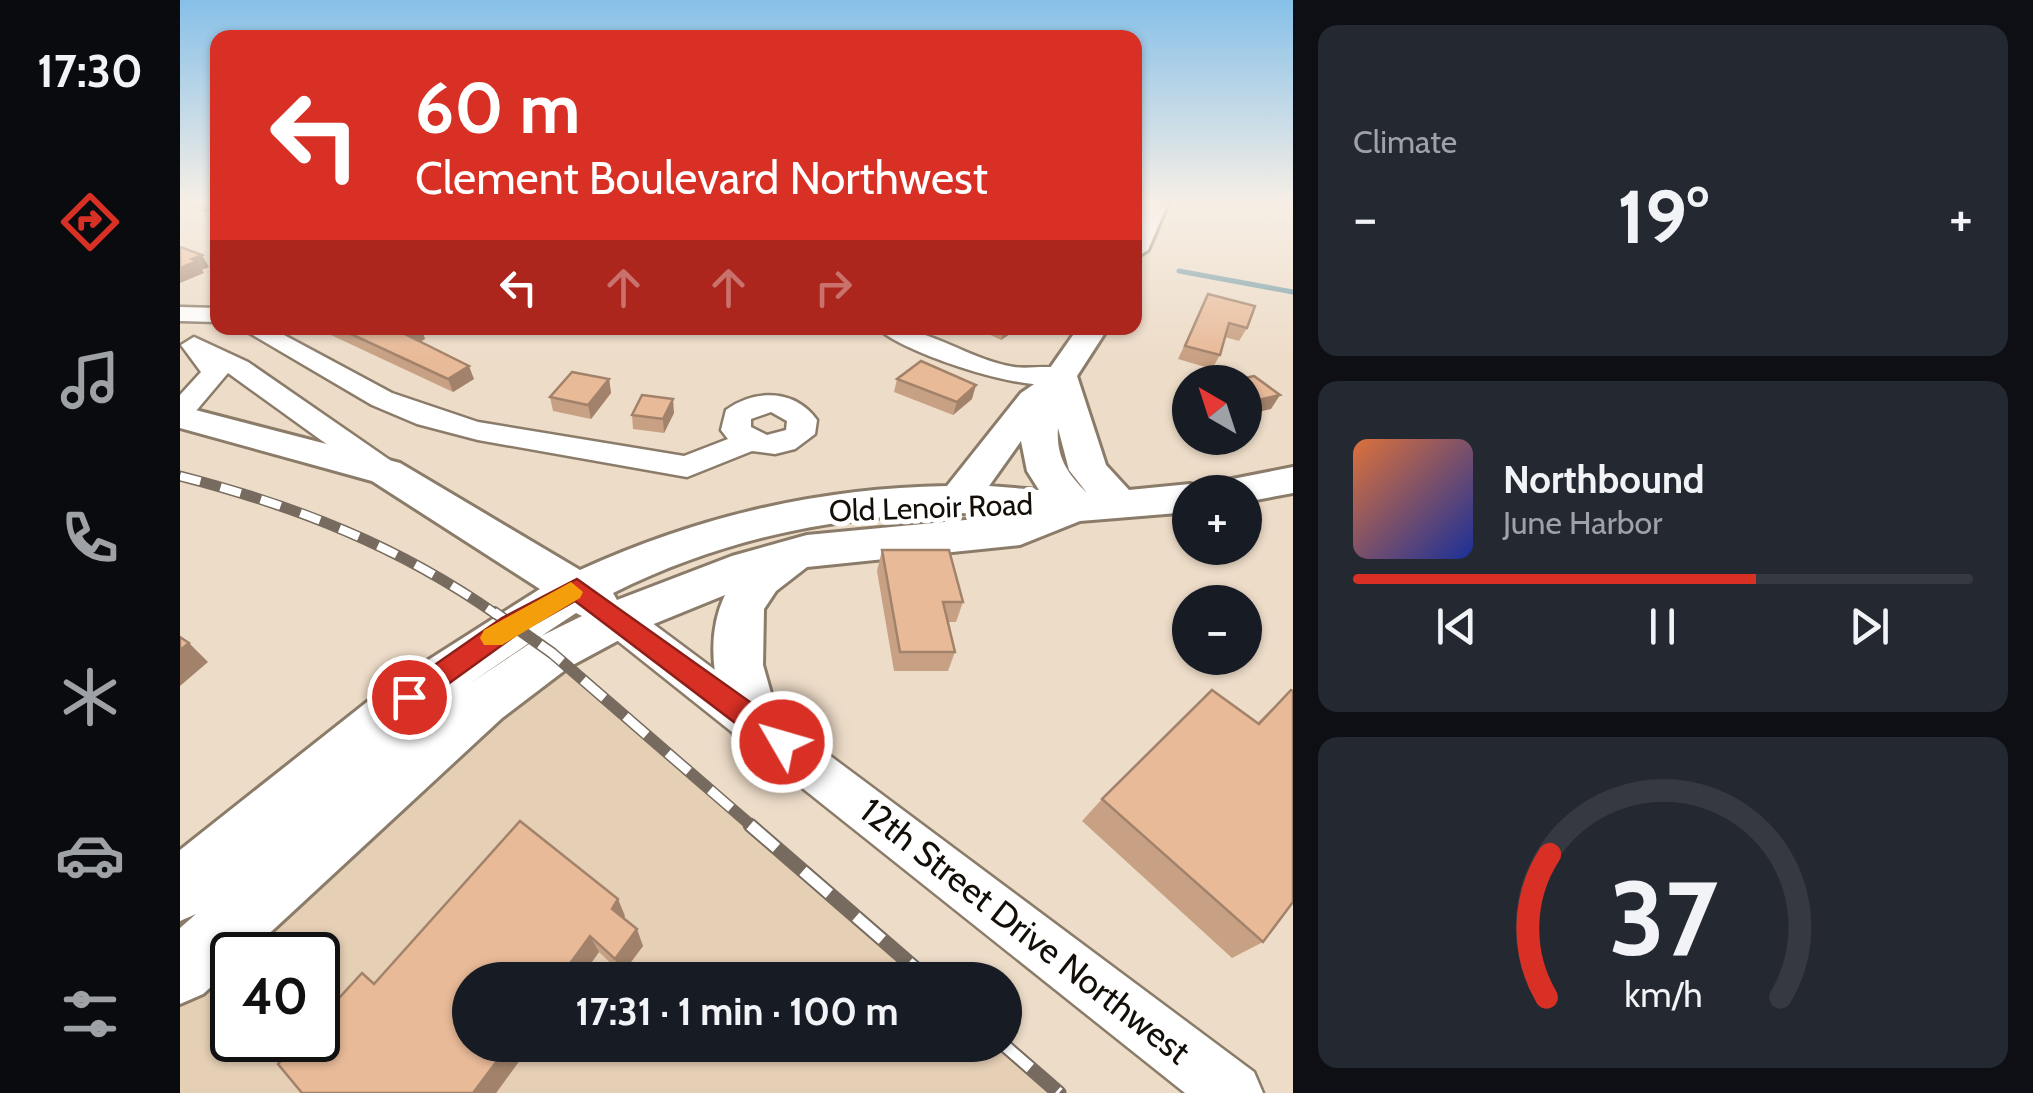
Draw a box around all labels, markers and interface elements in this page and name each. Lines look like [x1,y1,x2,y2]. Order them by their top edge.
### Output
text: 17:30 [37,44,143,98]
text: 60 m [415,65,580,151]
icon: left [250,70,380,200]
text: Climate [1353,122,1457,161]
text: Clement Boulevard Northwest [415,151,988,205]
text: 19° [1617,171,1709,262]
text: − [1353,184,1377,251]
text: + [1949,184,1973,251]
icon: directions [55,187,125,257]
icon: left [491,260,546,315]
icon: ahead [596,260,651,315]
icon: ahead [701,260,756,315]
icon: right [806,260,861,315]
icon: music [55,345,125,415]
north arrow [1172,365,1262,455]
map controls [1172,365,1262,675]
text: Northbound [1503,456,1705,503]
button: + [1172,475,1262,565]
street label: Old Lenoir Road [828,485,1034,530]
icon: phone [55,503,125,573]
text: June Harbor [1503,503,1662,542]
button: − [1172,585,1262,675]
icon: previous [1429,599,1484,654]
icon: pause [1635,599,1690,654]
icon: next [1842,599,1897,654]
pin [367,655,452,740]
icon: climate [55,662,125,732]
icon: arrive [382,670,437,725]
position arrow [730,690,834,794]
street label: 12th Street Drive Northwest [852,788,1199,1073]
icon: car [55,820,125,890]
text: 37 [1608,855,1718,981]
speed limit sign: 40 [210,932,340,1062]
text: km/h [1624,973,1702,1016]
icon: filters [55,979,125,1049]
text: 17:31 · 1 min · 100 m [575,988,899,1035]

